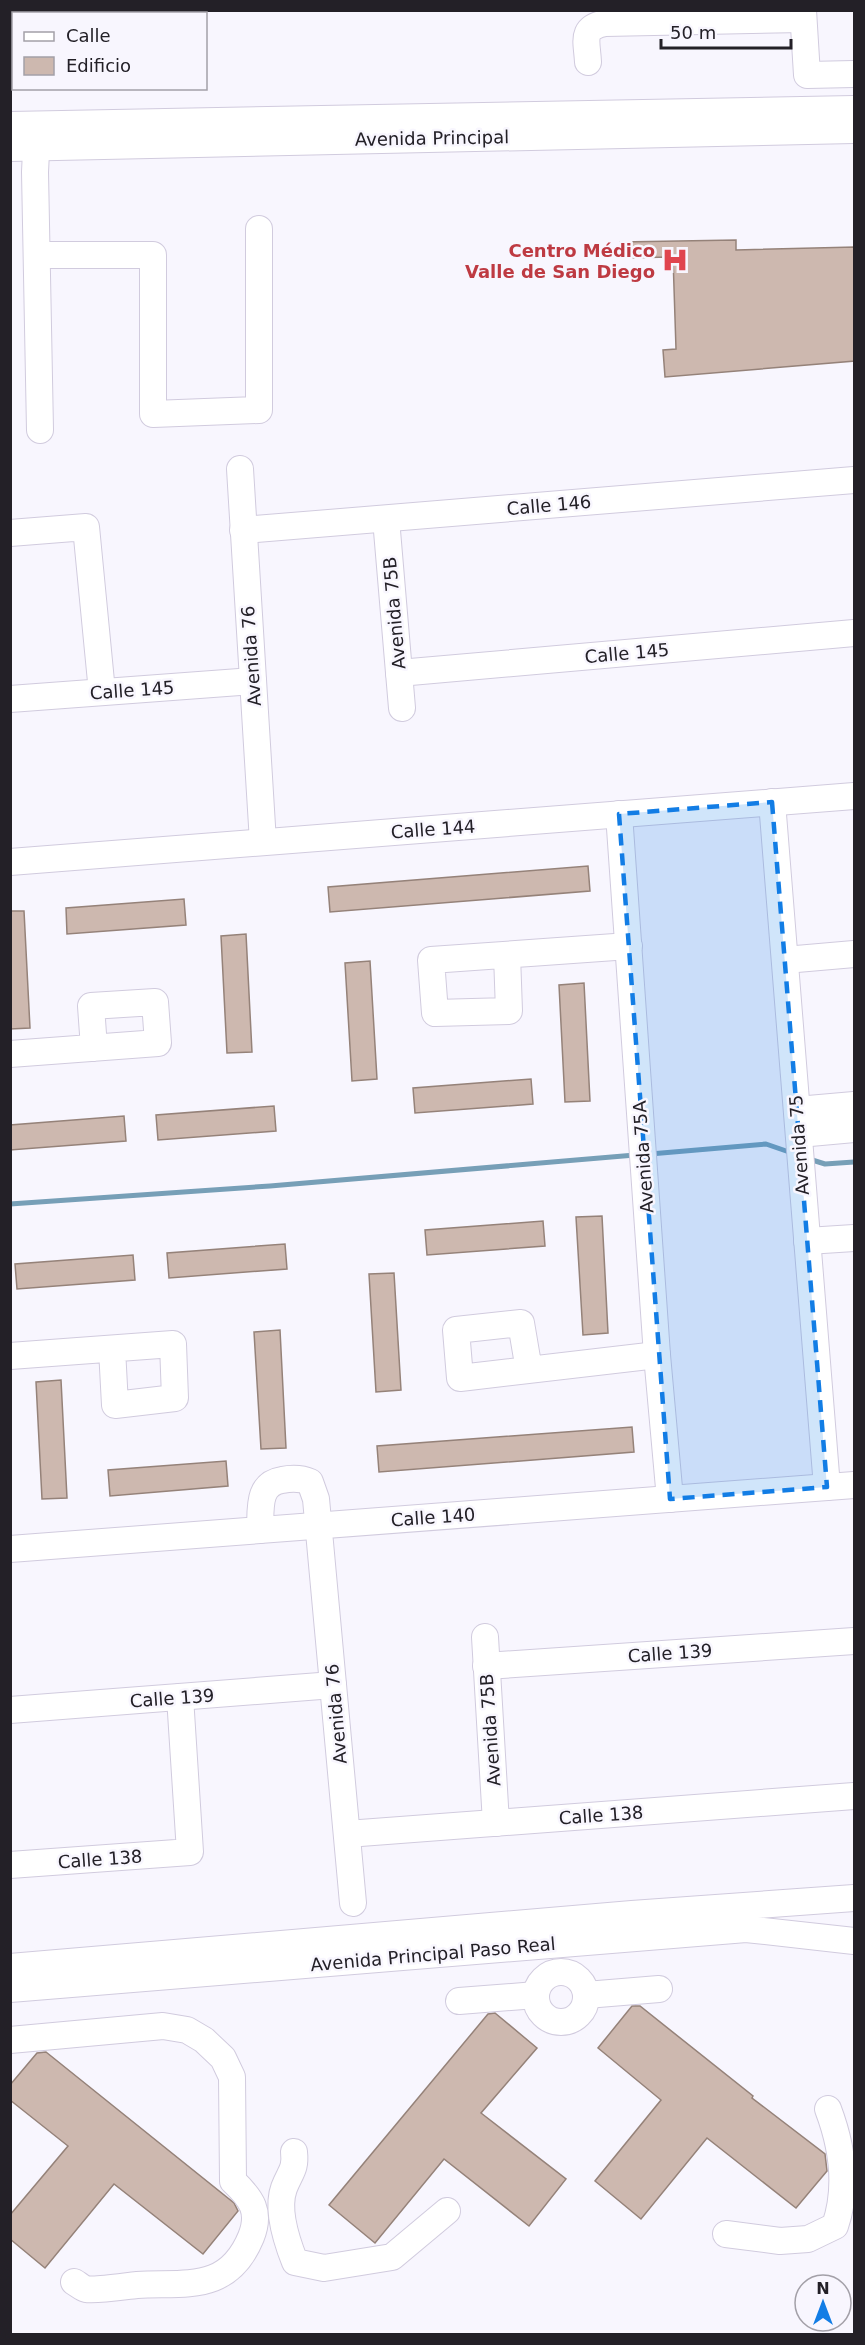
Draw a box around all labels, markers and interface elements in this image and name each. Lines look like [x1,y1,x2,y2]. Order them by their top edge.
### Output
legend [12,12,207,90]
scale bar [661,12,792,50]
text: 50 m [670,22,716,43]
text: Calle [66,25,111,46]
text: Edificio [66,55,131,76]
street label: Avenida Principal [355,126,509,150]
place label: Centro Médico Valle de San Diego [465,240,655,282]
hospital icon: Centro Médico Valle de San Diego [660,245,690,275]
street label: Calle 146 [506,491,592,519]
street label: Avenida 75B [379,556,409,670]
street label: Avenida 76 [237,605,265,707]
street label: Calle 145 [584,639,670,667]
street label: Calle 145 [89,677,175,703]
street label: Calle 144 [390,816,476,842]
street label: Avenida 75 [785,1094,813,1196]
street label: Avenida 75A [629,1099,657,1214]
street label: Calle 140 [390,1504,476,1530]
street label: Calle 139 [627,1640,713,1666]
street label: Avenida 76 [321,1663,351,1765]
street label: Avenida 75B [476,1673,504,1787]
street label: Calle 139 [129,1685,215,1711]
street label: Calle 138 [558,1802,644,1828]
street label: Calle 138 [57,1846,143,1872]
street label: Avenida Principal Paso Real [310,1933,556,1975]
north arrow [793,2273,853,2333]
text: N [816,2279,830,2298]

